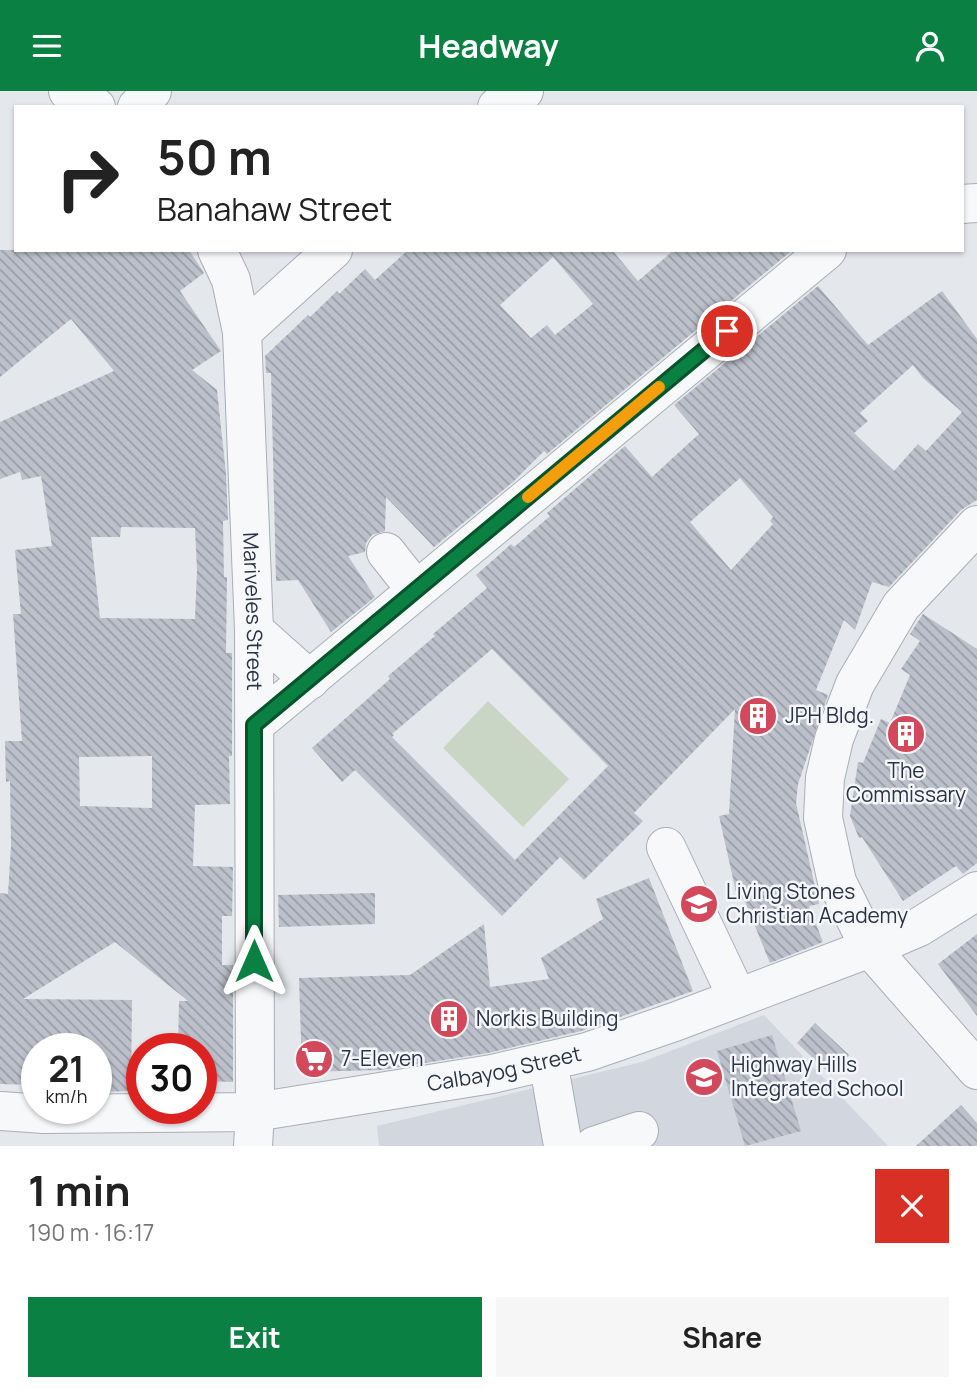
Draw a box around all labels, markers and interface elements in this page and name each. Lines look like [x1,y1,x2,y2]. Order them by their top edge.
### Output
text: Headway [418,24,559,68]
icon: menu [28,27,66,65]
icon: person [911,27,949,65]
text: 50 m [157,123,272,190]
icon: right [42,133,133,224]
text: Banahaw Street [157,187,392,231]
pin [697,301,757,361]
icon: arrive [708,312,746,350]
street label: Mariveles Street [237,532,269,691]
building icon: JPH Bldg. [737,695,779,737]
place label: JPH Bldg. [785,701,874,729]
building icon: The Commissary [885,713,927,755]
place label: The Commissary [846,756,966,808]
place label: Living Stones Christian Academy [726,877,908,929]
school or university icon: Living Stones Christian Academy [678,883,720,925]
position arrow [217,924,291,998]
building icon: Norkis Building [428,998,470,1040]
place label: Norkis Building [476,1004,618,1032]
speed limit sign: 30 [126,1033,217,1124]
supermarket icon: 7-Eleven [293,1038,335,1080]
street label: Calbayog Street [425,1039,584,1097]
place label: 7-Eleven [341,1044,424,1072]
text: 21 [48,1045,85,1093]
place label: Highway Hills Integrated School [731,1050,904,1102]
school or university icon: Highway Hills Integrated School [683,1056,725,1098]
text: km/h [46,1084,87,1108]
text: 1 min [28,1161,131,1219]
button: close [875,1169,949,1243]
text: 190 m · 16:17 [28,1216,154,1248]
button: Exit [28,1297,482,1377]
button: Share [496,1297,949,1377]

